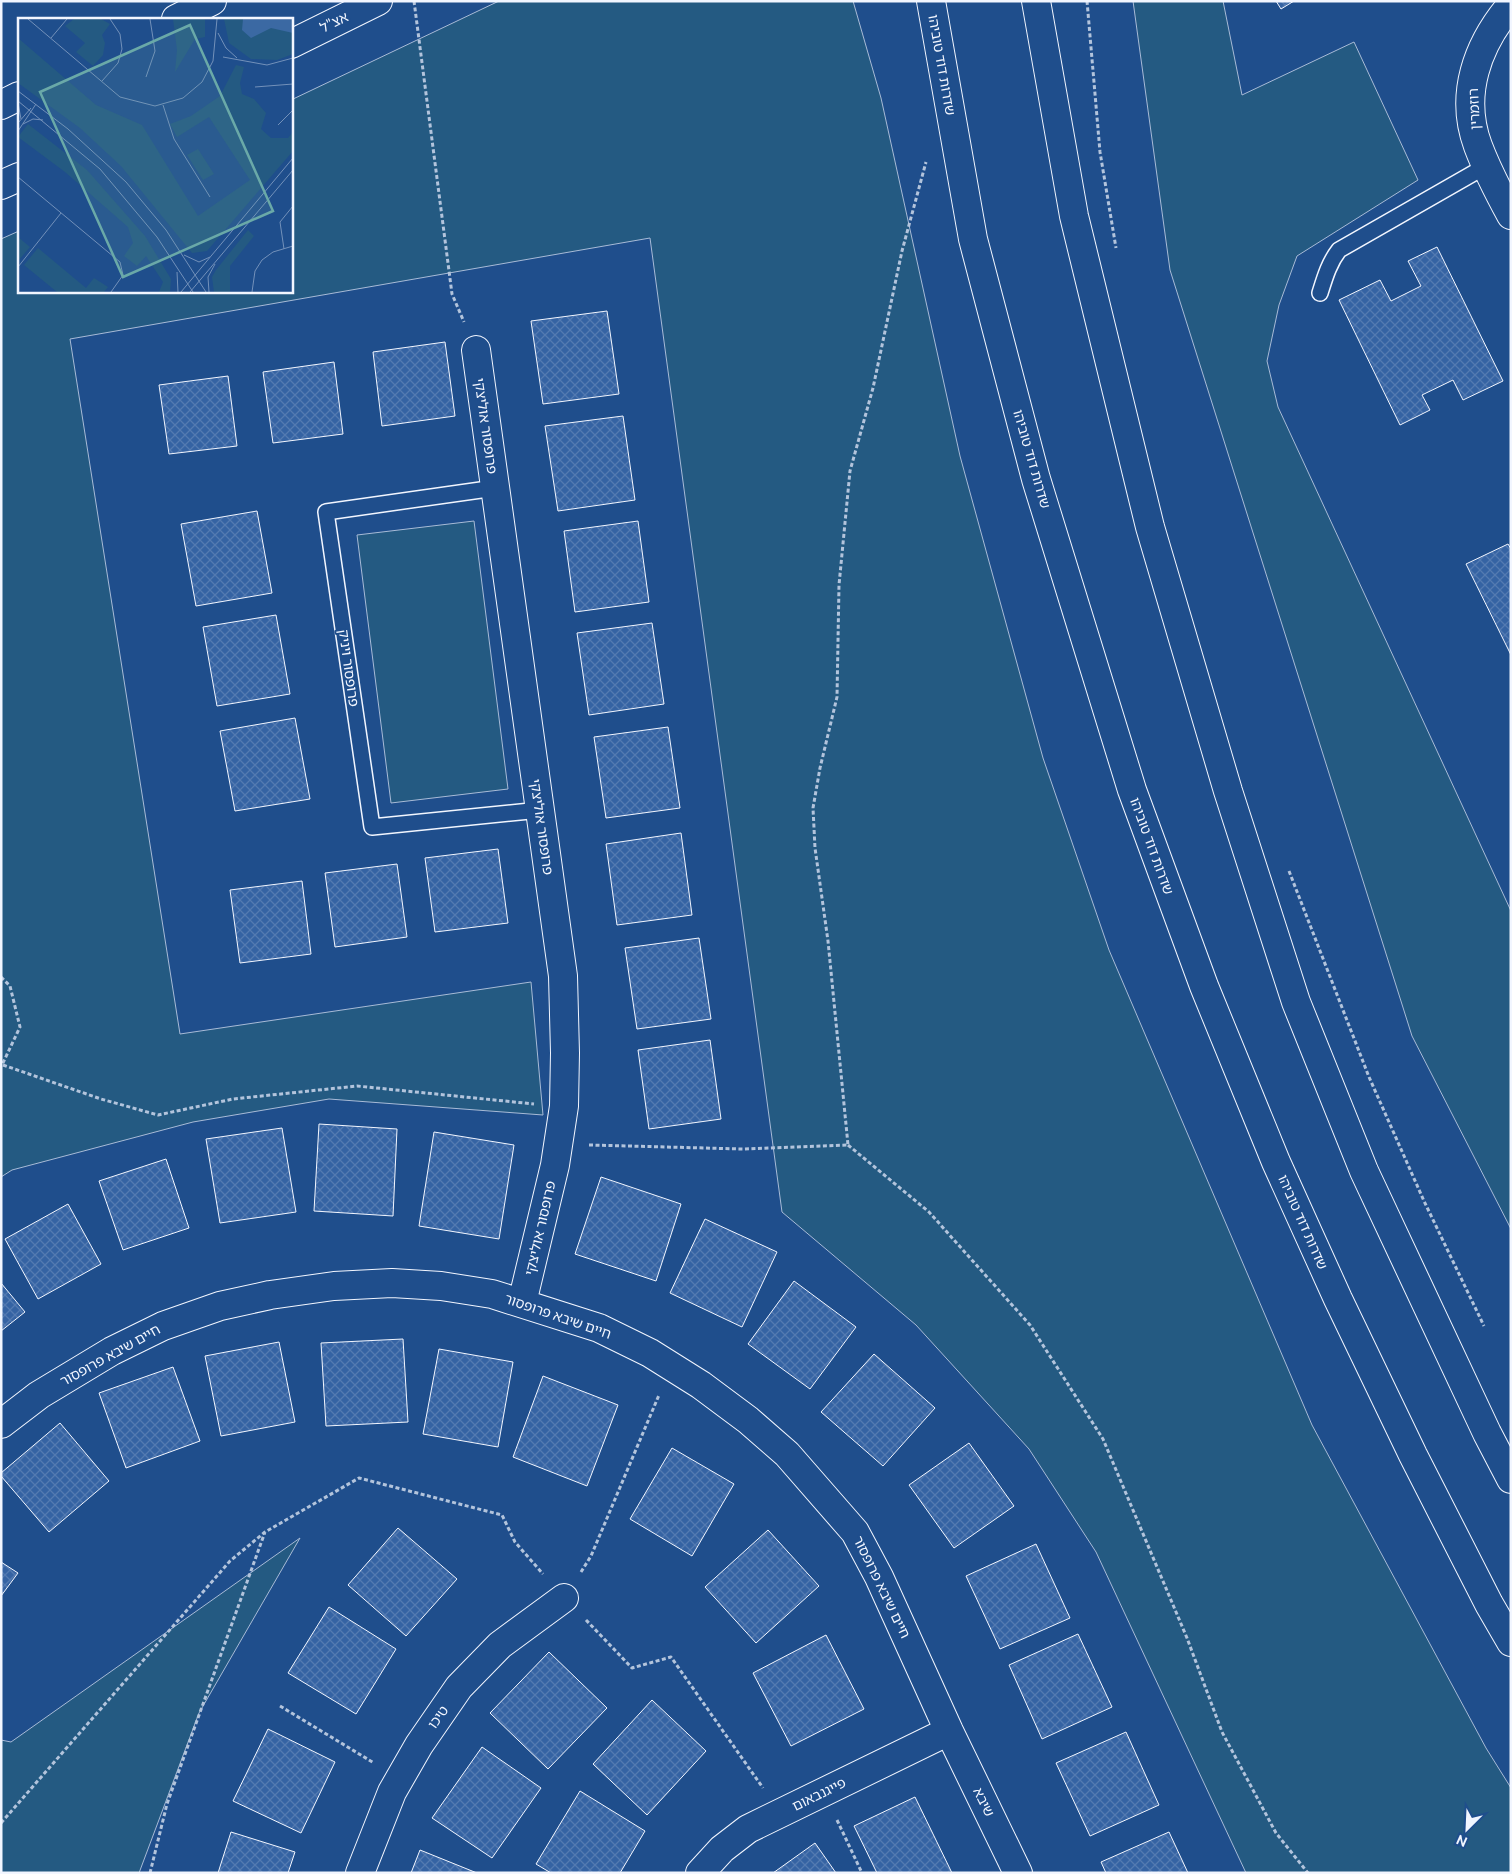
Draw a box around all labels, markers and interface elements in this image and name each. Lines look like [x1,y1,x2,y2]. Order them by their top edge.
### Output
street label: אצ"ל [317,8,351,36]
street label: שדרות דוד טוביהו [925,13,959,117]
inset map [18,18,292,292]
street label: רוזמרין [1465,88,1483,130]
street label: פרופסור אוליצקי [471,377,501,475]
street label: שדרות דוד טוביהו [1010,408,1054,510]
street label: פרופסור ויניק [336,628,362,708]
street label: פרופסור אוליצקי [527,778,557,876]
street label: שדרות דוד טוביהו [1127,795,1177,897]
street label: שדרות דוד טוביהו [1275,1172,1331,1272]
street label: פרופסור אוליצקי [521,1179,559,1277]
street label: חיים שיבא פרופסור [503,1290,613,1342]
street label: חיים שיבא פרופסור [57,1321,163,1389]
street label: חיים שיבא פרופסור [850,1533,914,1641]
street label: טיכו [424,1702,452,1732]
street label: פייגנבאום [790,1774,848,1814]
street label: שיבא [970,1785,998,1819]
north arrow [1442,1804,1492,1854]
text: N [1454,1831,1470,1850]

